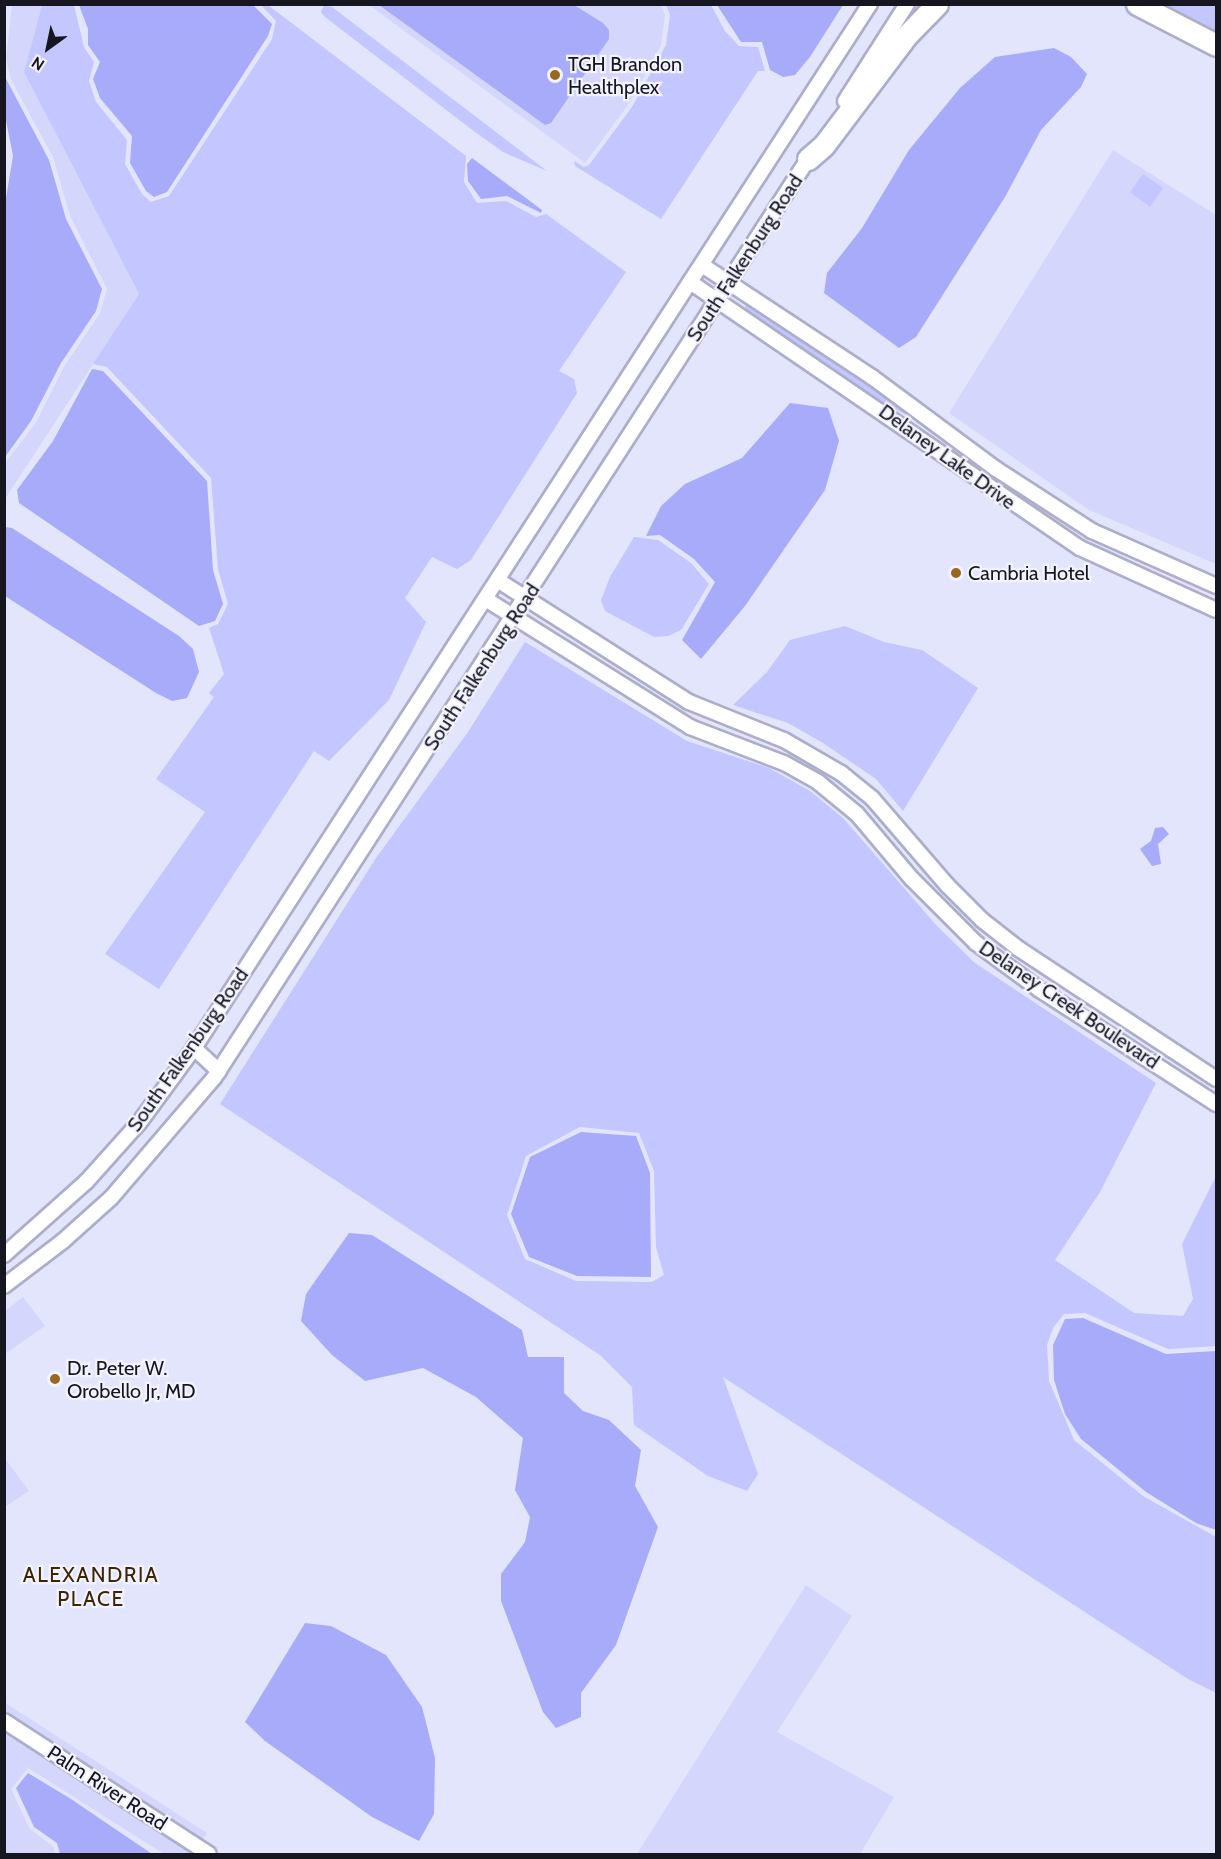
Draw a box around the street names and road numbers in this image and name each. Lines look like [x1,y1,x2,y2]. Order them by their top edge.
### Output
street label: South Falkenburg Road [682,170,808,346]
street label: Delaney Lake Drive [874,399,1020,515]
street label: South Falkenburg Road [419,579,545,755]
street label: Delaney Creek Boulevard [975,936,1163,1074]
street label: South Falkenburg Road [122,963,254,1137]
street label: Palm River Road [43,1740,171,1836]

